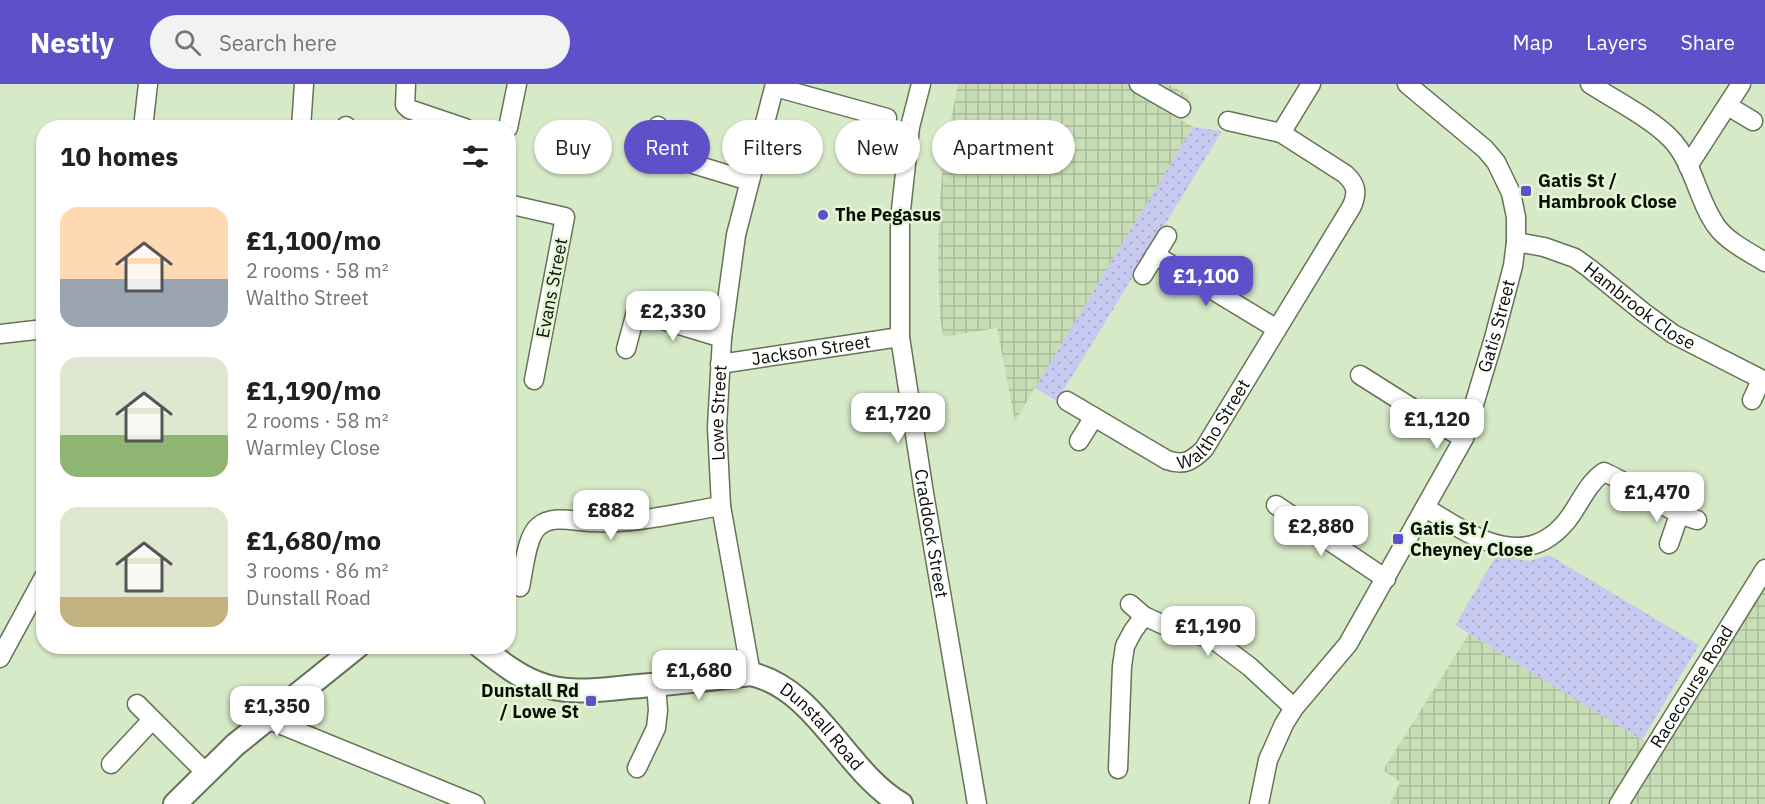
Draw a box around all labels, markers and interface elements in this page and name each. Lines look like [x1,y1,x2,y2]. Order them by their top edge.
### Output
search box [150,15,570,69]
text: Nestly [30,24,114,61]
icon: search [171,26,204,59]
text: Search here [219,28,337,57]
text: Map [1513,28,1553,56]
text: Layers [1586,28,1648,56]
text: Share [1681,28,1735,56]
chip: Buy [534,120,612,174]
chip: Rent [624,120,710,174]
chip: Filters [722,120,823,174]
chip: New [835,120,920,174]
chip: Apartment [932,120,1075,174]
text: 10 homes [60,139,178,173]
icon: filters [459,140,492,173]
place label: Gatis St / Hambrook Close [1538,169,1677,213]
marker: Gatis St / Hambrook Close [1519,184,1533,198]
place label: The Pegasus [835,203,941,226]
marker: The Pegasus [816,208,830,222]
text: £1,100/mo [246,223,381,257]
icon: home [108,231,180,303]
street label: Evans Street [531,236,572,340]
pin: £1,100 [1157,256,1255,307]
text: 2 rooms · 58 m² [246,257,389,284]
street label: Hambrook Close [1579,257,1700,355]
text: £1,100 [1173,262,1239,289]
street label: Gatis Street [1472,277,1520,375]
text: Waltho Street [246,284,369,311]
pin: £2,330 [624,291,722,342]
text: £2,330 [640,297,706,324]
street label: Jackson Street [750,330,872,370]
street label: Lowe Street [705,364,731,461]
text: £1,190/mo [246,373,381,407]
street label: Waltho Street [1175,375,1255,474]
icon: home [108,381,180,453]
pin: £1,720 [849,393,947,444]
text: £1,720 [865,399,931,426]
pin: £1,120 [1388,399,1486,450]
text: £1,120 [1404,405,1470,432]
text: 2 rooms · 58 m² [246,407,389,434]
text: Warmley Close [246,434,380,461]
street label: Craddock Street [909,467,954,600]
pin: £1,470 [1608,472,1706,523]
text: £1,470 [1624,478,1690,505]
pin: £882 [575,490,647,541]
text: £882 [587,496,635,523]
pin: £2,880 [1272,506,1370,557]
text: £2,880 [1288,512,1354,539]
place label: Gatis St / Cheyney Close [1410,517,1533,561]
text: £1,680/mo [246,523,381,557]
icon: home [108,531,180,603]
marker: Gatis St / Cheyney Close [1391,532,1405,546]
text: 3 rooms · 86 m² [246,557,389,584]
text: Dunstall Road [246,584,371,611]
pin: £1,190 [1159,606,1257,657]
text: £1,190 [1175,612,1241,639]
street label: Racecourse Road [1645,621,1738,752]
pin: £1,680 [650,650,748,701]
text: £1,680 [666,656,732,683]
street label: Dunstall Road [776,677,869,775]
place label: Dunstall Rd / Lowe St [481,679,579,723]
pin: £1,350 [228,686,326,737]
text: £1,350 [244,692,310,719]
marker: Dunstall Rd / Lowe St [584,694,598,708]

